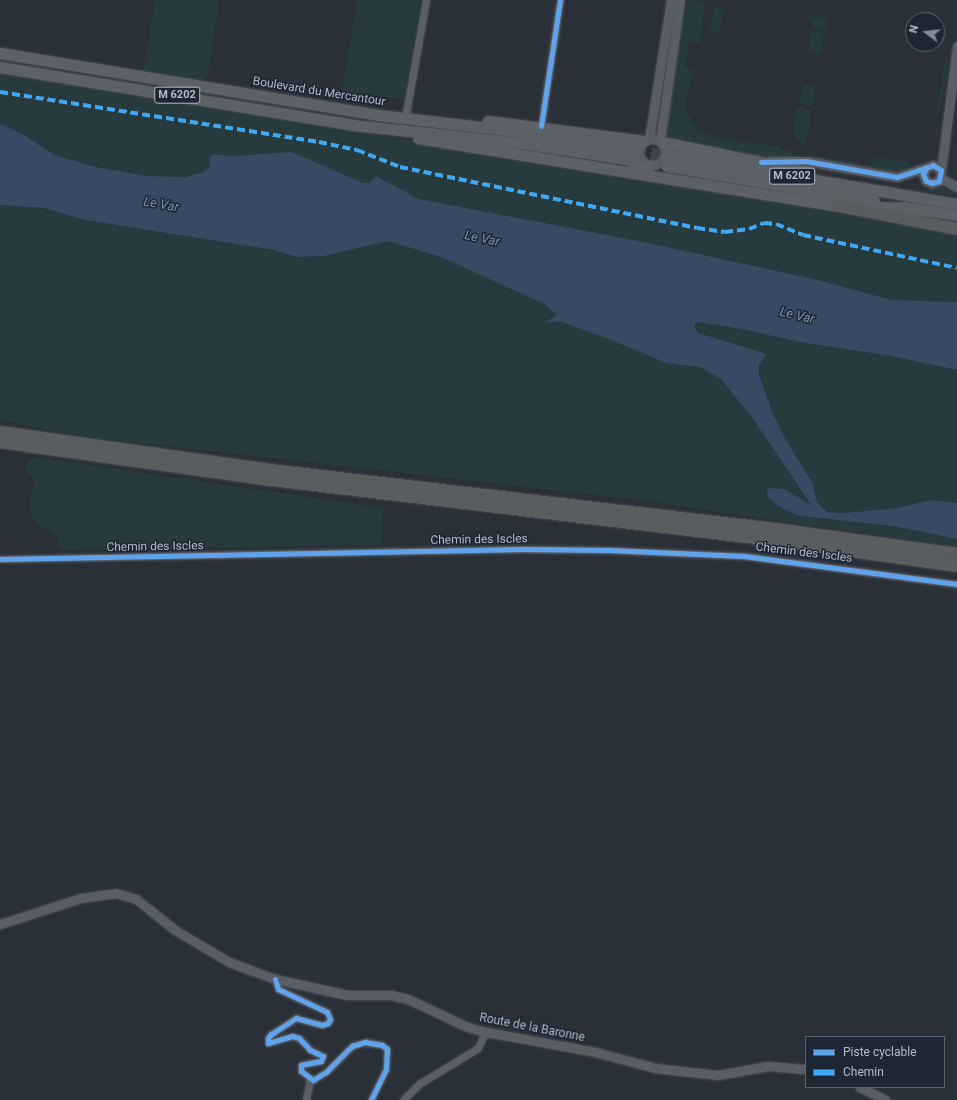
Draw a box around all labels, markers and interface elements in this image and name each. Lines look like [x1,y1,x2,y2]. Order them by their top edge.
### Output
north arrow [905,12,945,52]
text: N [907,24,921,34]
street label: Boulevard du Mercantour [252,74,386,110]
road number: M 6202 [154,86,200,104]
road number: M 6202 [769,167,815,185]
water label: Le Var [142,194,180,216]
water label: Le Var [463,228,501,250]
water label: Le Var [778,304,816,328]
street label: Chemin des Iscles [430,532,528,548]
street label: Chemin des Iscles [106,539,204,555]
street label: Chemin des Iscles [755,540,853,566]
street label: Route de la Baronne [478,1011,586,1045]
legend [805,1036,945,1088]
text: Piste cyclable [843,1045,917,1059]
text: Chemin [843,1065,884,1079]

